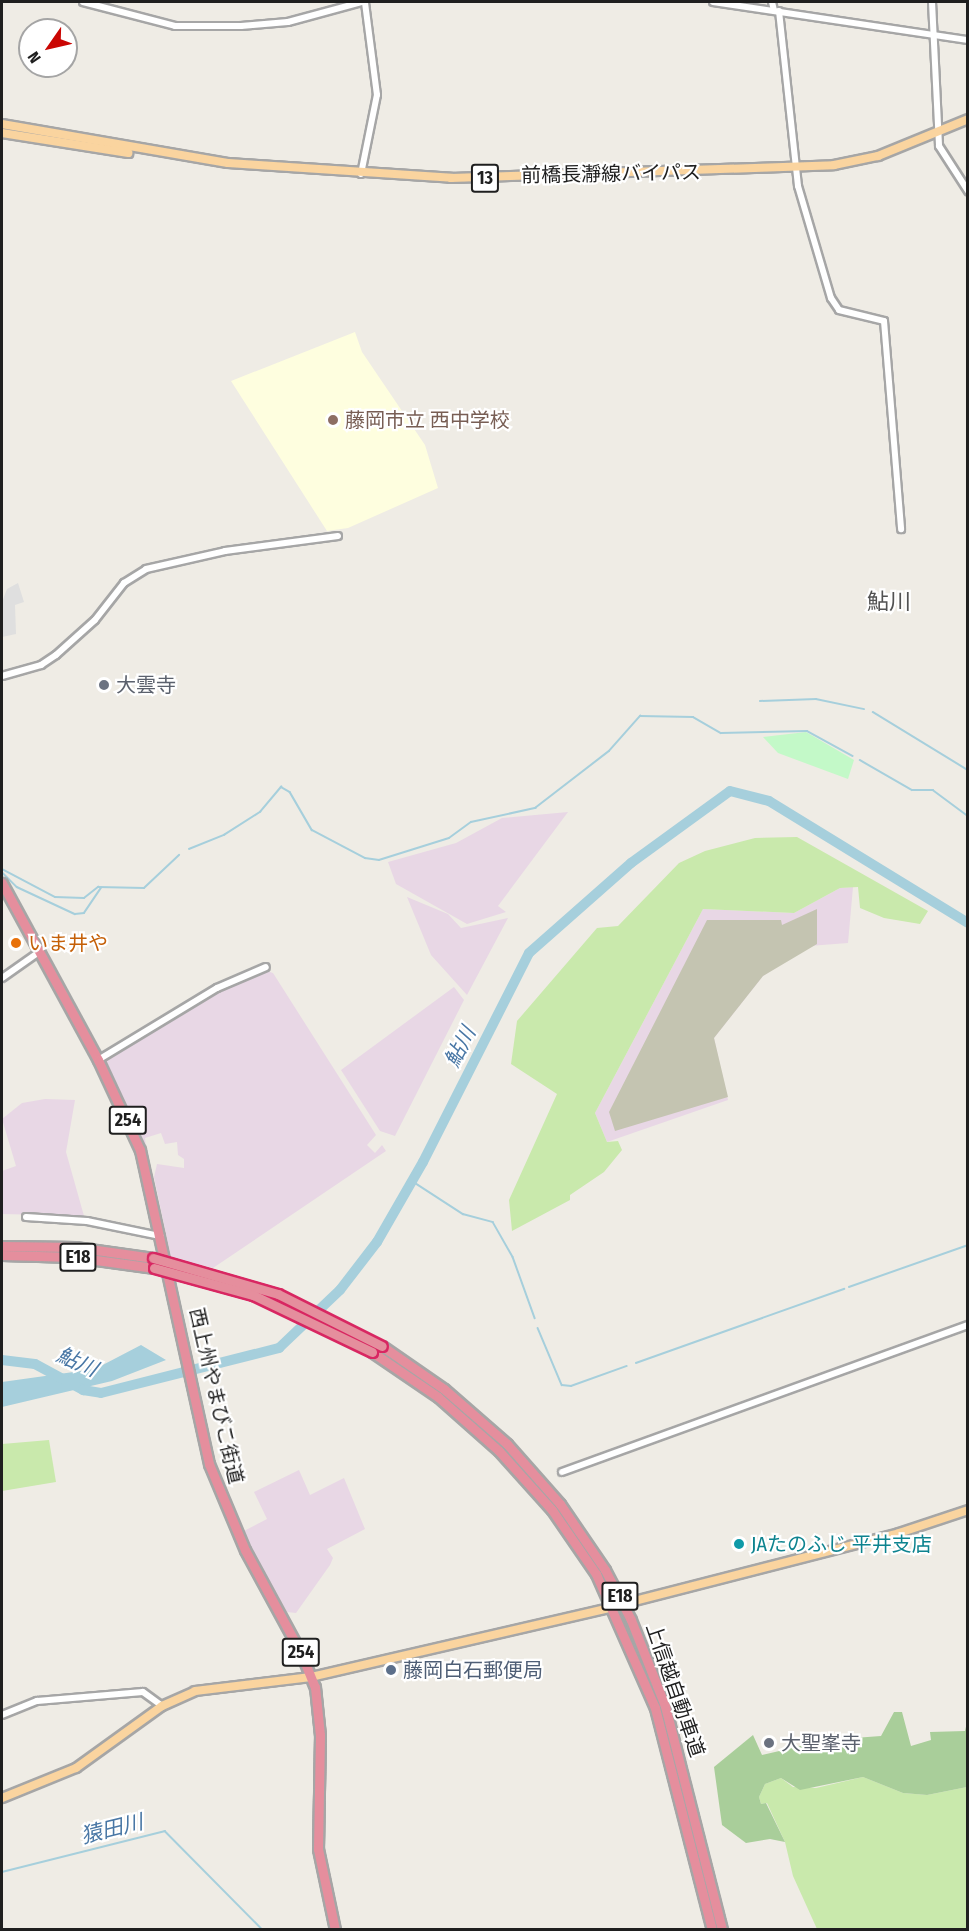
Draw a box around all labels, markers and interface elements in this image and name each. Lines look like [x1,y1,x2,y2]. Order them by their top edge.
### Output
north arrow [18,18,78,78]
text: N [24,48,45,67]
street label: 前橋長瀞線バイパス [521,160,701,188]
road number: 13 [470,163,500,193]
place label: 藤岡市立 西中学校 [345,408,510,432]
marker: 藤岡市立 西中学校 [326,413,340,427]
district label: 鮎川 [867,589,911,615]
place label: 大雲寺 [116,673,176,697]
marker: 大雲寺 [97,678,111,692]
place label: いま井や [28,931,108,955]
marker: いま井や [9,936,23,950]
water label: 鮎川 [439,1023,481,1071]
road number: 254 [108,1105,148,1135]
road number: E18 [58,1242,98,1272]
street label: 西上州やまびこ街道 [184,1306,248,1486]
water label: 鮎川 [53,1342,101,1382]
place label: JAたのふじ 平井支店 [751,1532,932,1556]
marker: JAたのふじ 平井支店 [732,1537,746,1551]
road number: E18 [600,1581,640,1611]
street label: 上信越自動車道 [641,1620,709,1760]
road number: 254 [282,1637,320,1667]
place label: 藤岡白石郵便局 [403,1658,543,1682]
marker: 藤岡白石郵便局 [384,1663,398,1677]
place label: 大聖峯寺 [781,1731,861,1755]
marker: 大聖峯寺 [762,1736,776,1750]
water label: 猿田川 [78,1809,146,1849]

